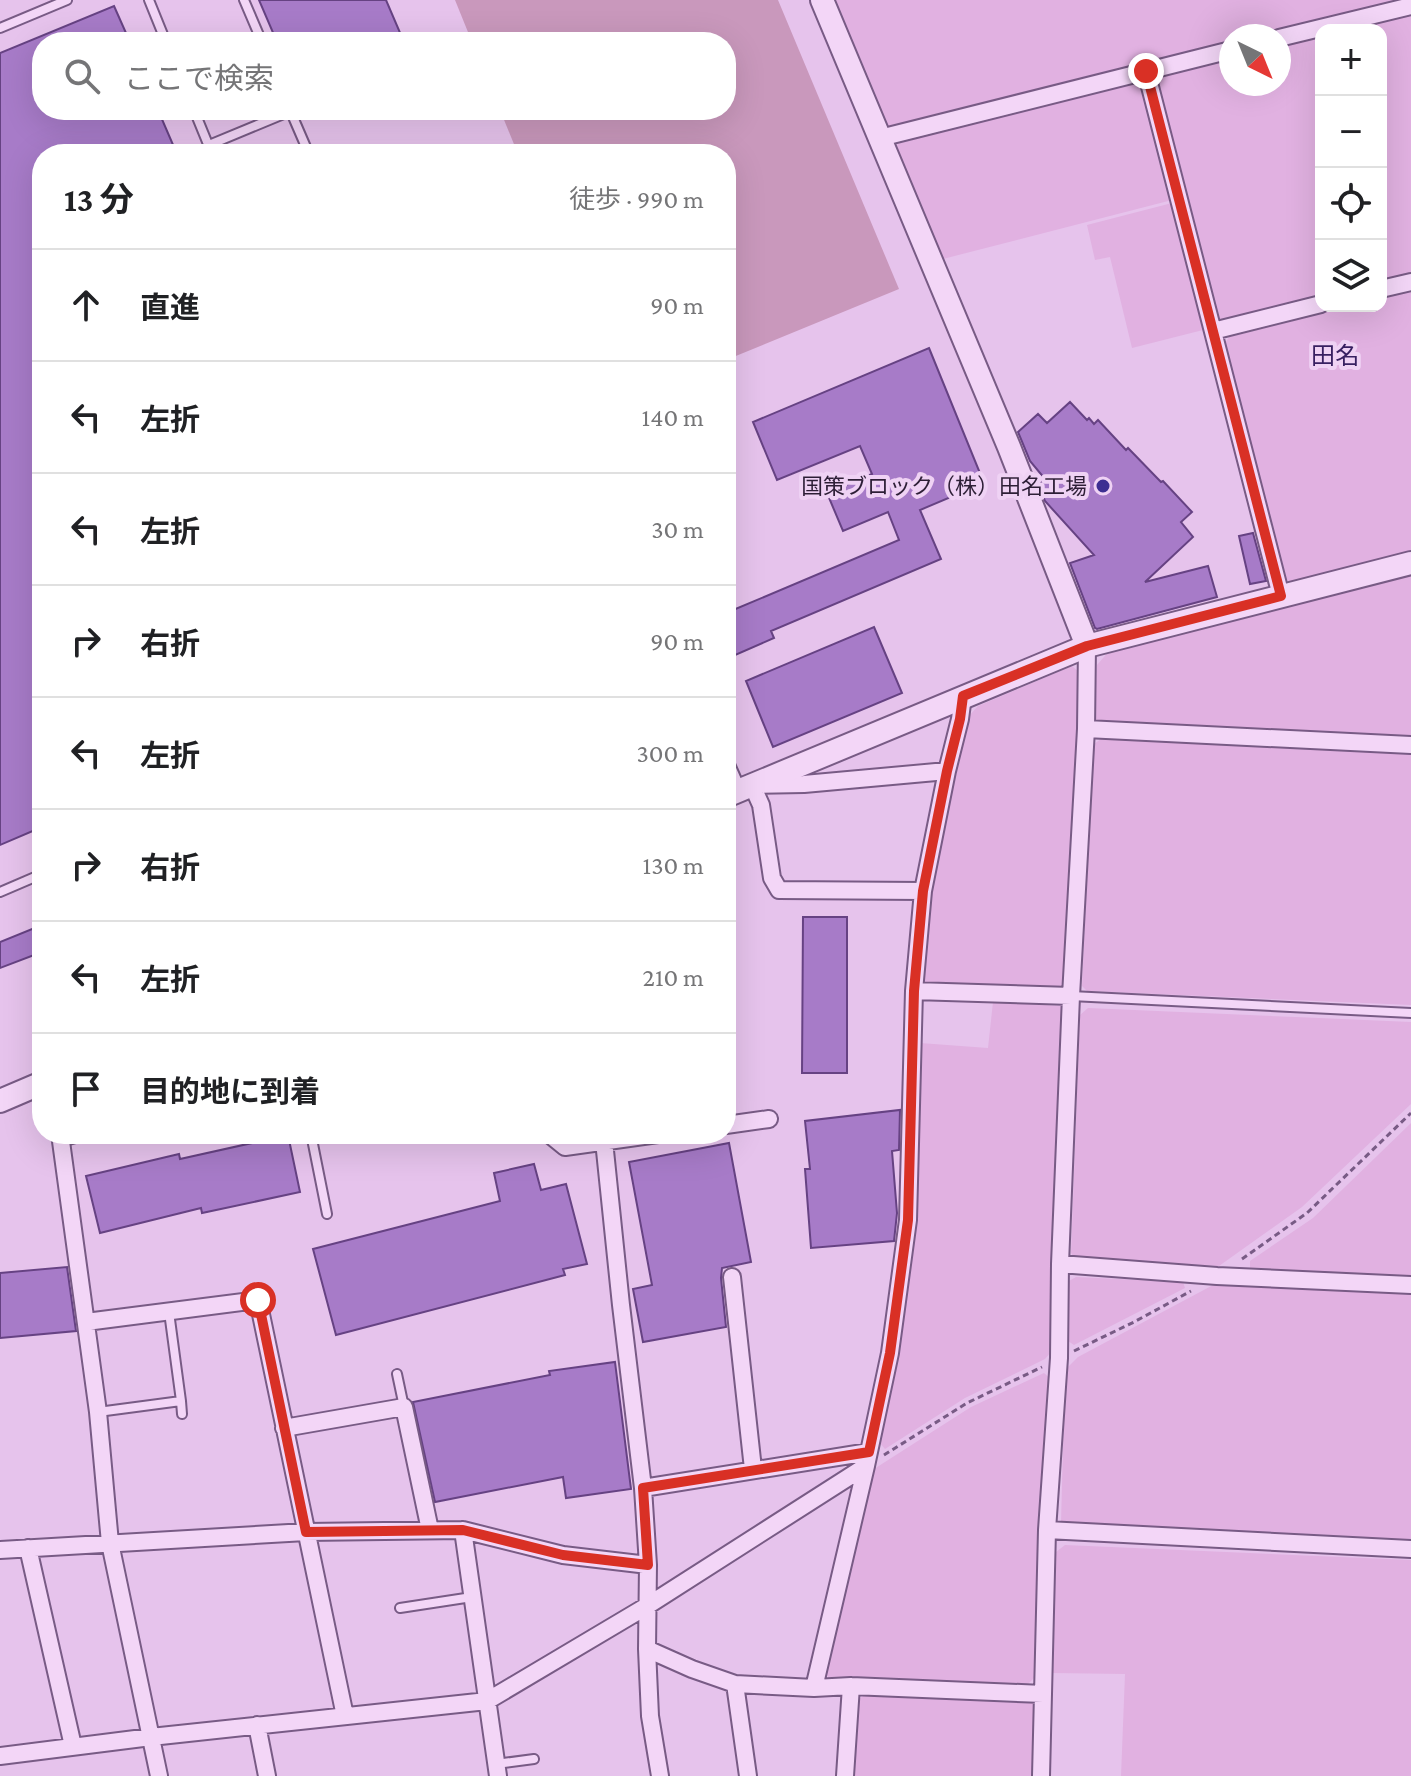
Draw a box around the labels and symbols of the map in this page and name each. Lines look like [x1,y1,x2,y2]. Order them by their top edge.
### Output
north arrow [1219,24,1291,96]
route end [1128,53,1164,89]
district label: 田名 [1311,342,1359,369]
place label: 国策ブロック（株）田名工場 [801,474,1087,499]
marker: 国策ブロック（株）田名工場 [1094,477,1112,495]
route start [240,1282,276,1318]

